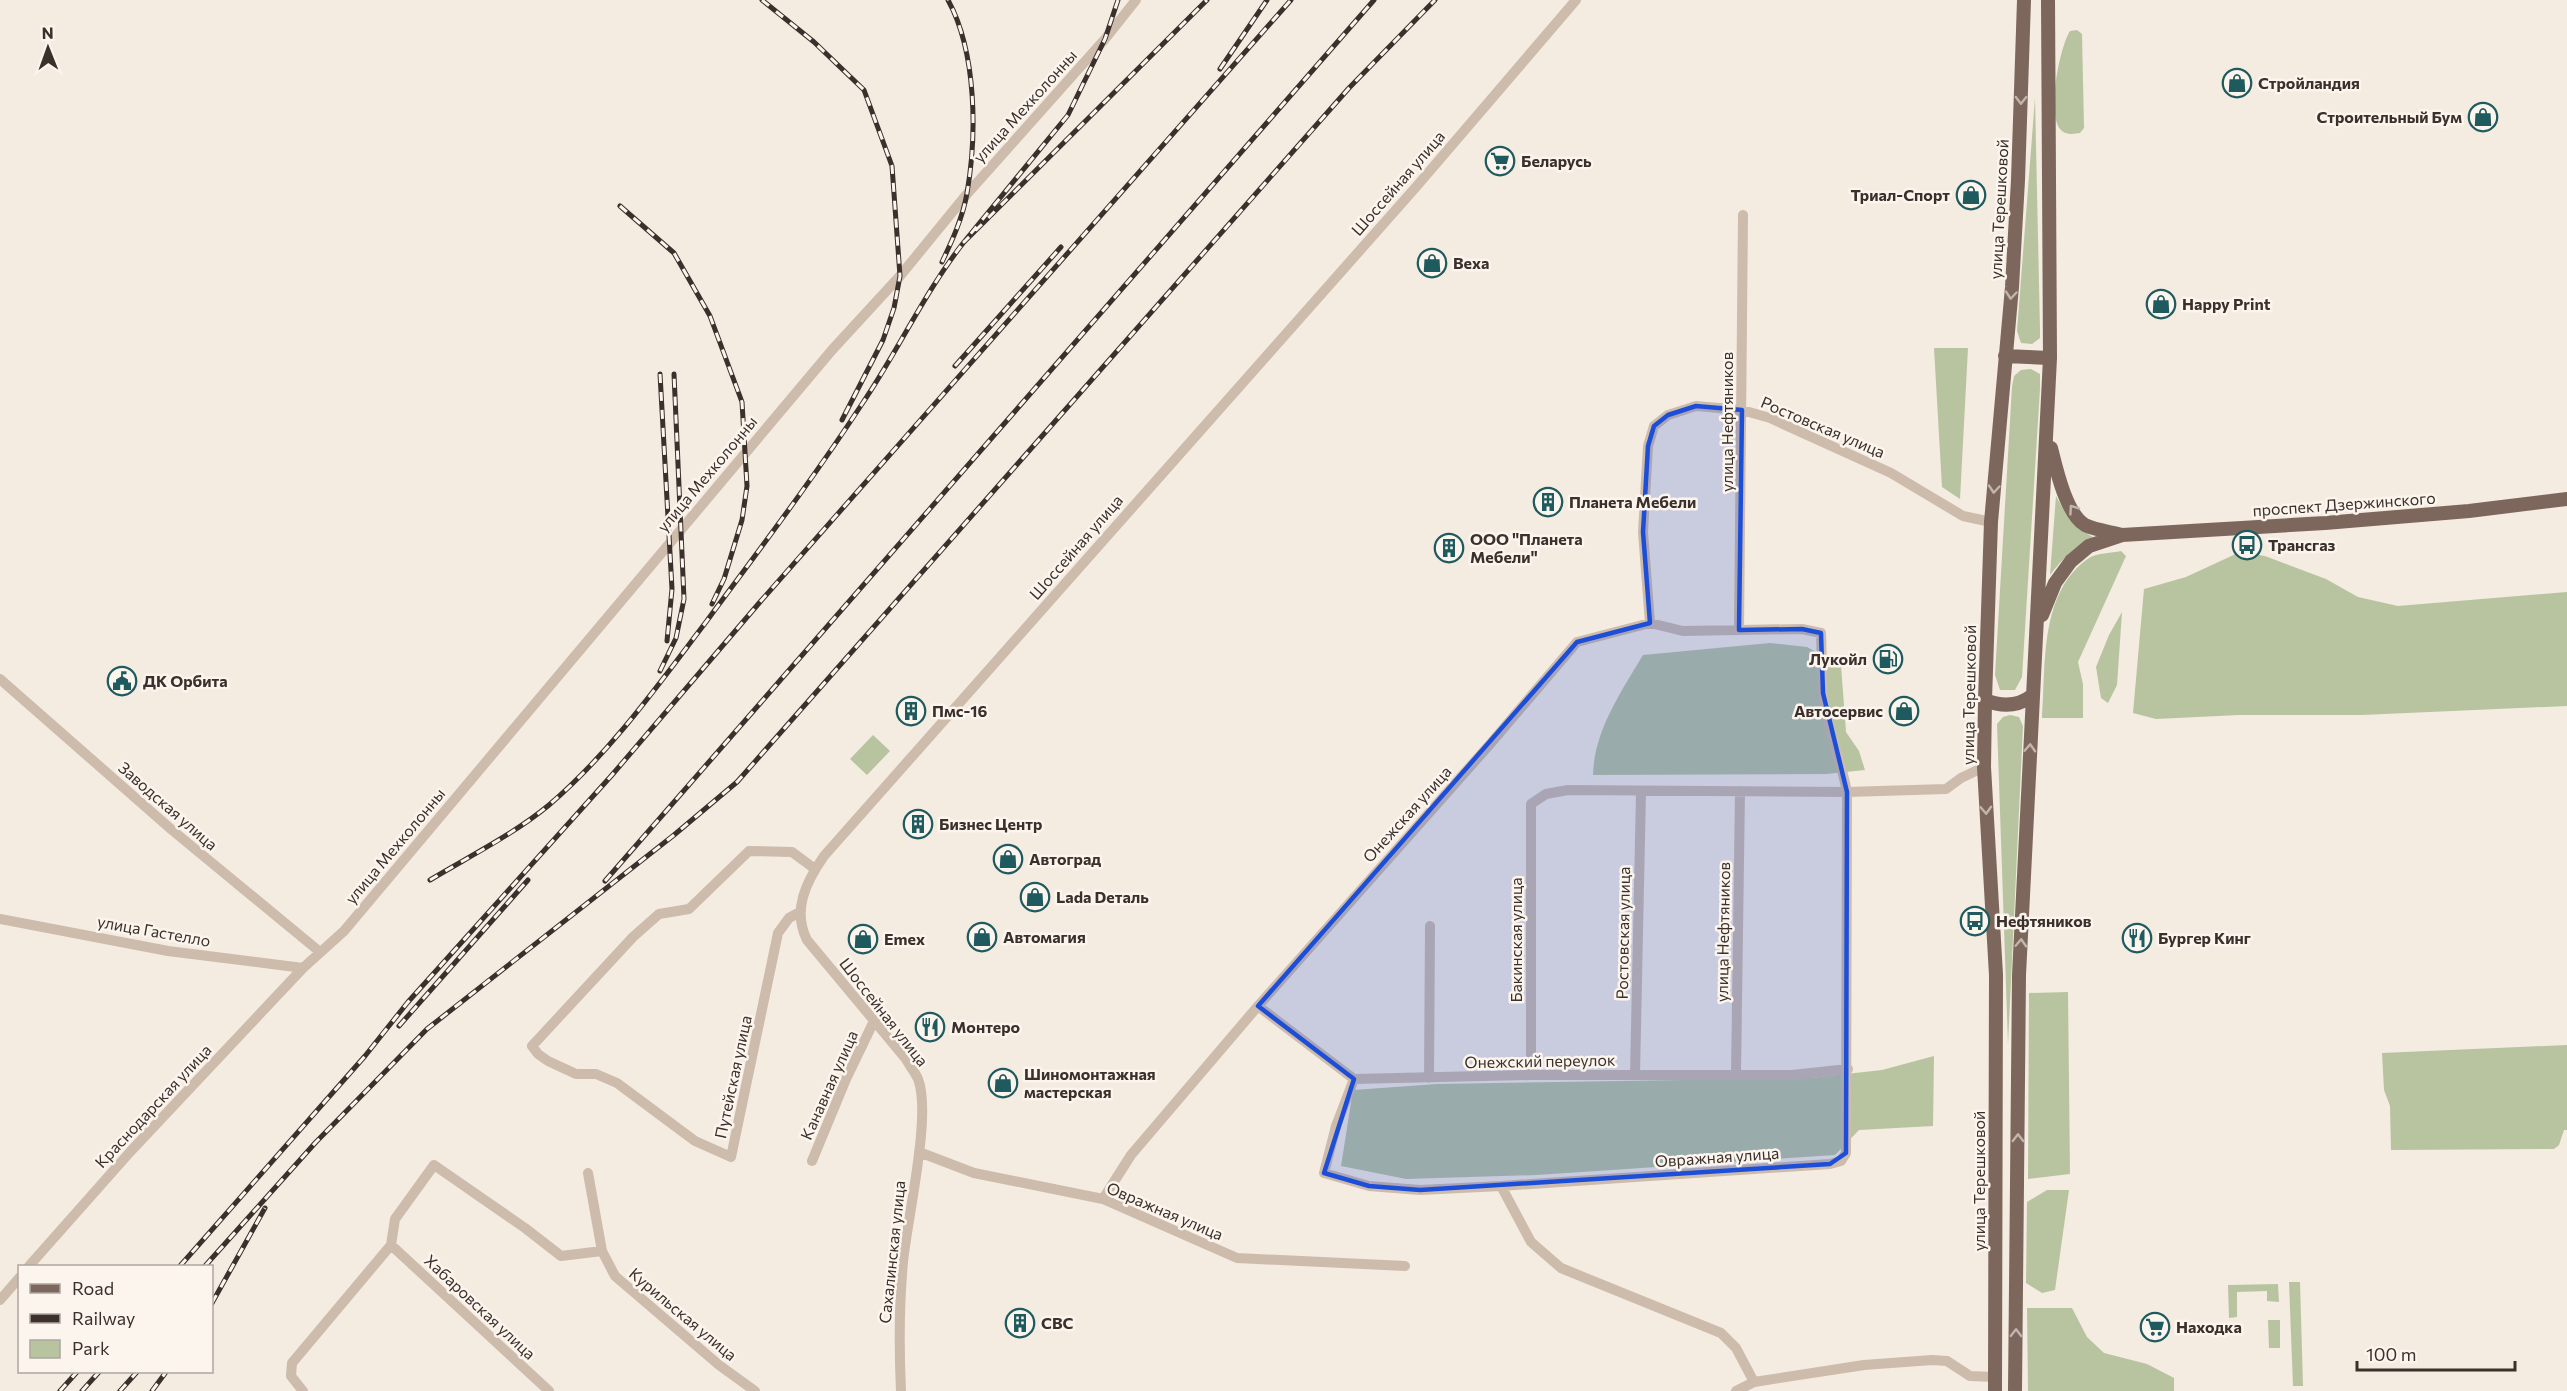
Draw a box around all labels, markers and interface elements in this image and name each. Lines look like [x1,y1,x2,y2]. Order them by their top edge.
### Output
north arrow [18,18,78,78]
text: N [42,23,54,42]
street label: улица Мехколонны [969,45,1080,166]
shop icon: Стройландия [2221,67,2253,99]
place label: Стройландия [2258,73,2360,92]
one-way arrow [2014,96,2027,105]
shop icon: Строительный Бум [2467,101,2499,133]
place label: Строительный Бум [2317,107,2462,126]
street label: Шоссейная улица [1347,126,1448,239]
street label: улица Терешковой [1985,138,2012,280]
supermarket icon: Беларусь [1484,145,1516,177]
place label: Беларусь [1521,151,1592,170]
shop icon: Триал-Спорт [1955,179,1987,211]
place label: Триал-Спорт [1850,185,1950,204]
shop icon: Веха [1416,247,1448,279]
place label: Веха [1453,253,1489,272]
shop icon: Happy Print [2145,288,2177,320]
one-way arrow [2005,291,2018,300]
place label: Happy Print [2182,294,2271,313]
street label: улица Нефтяников [1717,352,1736,492]
street label: Ростовская улица [1758,392,1888,461]
street label: улица Мехколонны [653,412,761,535]
one-way arrow [1988,485,2001,494]
building icon: Планета Мебели [1532,486,1564,518]
street label: проспект Дзержинского [2252,488,2436,519]
street label: Шоссейная улица [1025,490,1126,603]
place label: Планета Мебели [1569,492,1696,511]
one-way arrow [2069,504,2080,515]
place label: ООО "Планета Мебели" [1470,529,1583,566]
bus stop icon: Трансгаз [2231,529,2263,561]
building icon: ООО "Планета Мебели" [1433,532,1465,564]
place label: Трансгаз [2268,535,2335,554]
street label: улица Терешковой [1958,625,1979,765]
fuel station icon: Лукойл [1872,643,1904,675]
place label: Лукойл [1809,649,1867,668]
public building icon: ДК Орбита [106,665,138,697]
place label: ДК Орбита [143,671,228,690]
building icon: Пмс-16 [895,695,927,727]
shop icon: Автосервис [1888,695,1920,727]
place label: Пмс-16 [932,701,988,720]
place label: Автосервис [1794,701,1883,720]
one-way arrow [2023,743,2036,752]
street label: Заводская улица [115,758,222,854]
street label: Онежская улица [1358,762,1455,866]
street label: улица Мехколонны [341,784,449,907]
one-way arrow [1980,806,1993,815]
building icon: Бизнес Центр [902,808,934,840]
place label: Бизнес Центр [939,814,1042,833]
shop icon: Автоград [992,843,1024,875]
place label: Автоград [1029,849,1101,868]
street label: улица Нефтяников [1712,862,1733,1002]
street label: Ростовская улица [1612,866,1633,999]
street label: Бакинская улица [1506,877,1525,1003]
shop icon: Lada Dеталь [1019,881,1051,913]
place label: Lada Dеталь [1056,887,1149,906]
bus stop icon: Нефтяников [1959,905,1991,937]
street label: улица Гастелло [96,911,212,950]
place label: Нефтяников [1996,911,2092,930]
shop icon: Автомагия [966,921,998,953]
restaurant icon: Бургер Кинг [2121,922,2153,954]
shop icon: Emex [847,923,879,955]
place label: Автомагия [1003,927,1086,946]
place label: Бургер Кинг [2158,928,2251,947]
place label: Emex [884,929,925,948]
one-way arrow [2014,938,2027,947]
street label: Шоссейная улица [836,954,933,1070]
restaurant icon: Монтеро [914,1011,946,1043]
street label: Путейская улица [710,1014,755,1140]
place label: Монтеро [951,1017,1021,1036]
street label: Канавная улица [796,1027,861,1142]
street label: Краснодарская улица [90,1040,215,1171]
street label: Онежский переулок [1464,1050,1616,1071]
place label: Шиномонтажная мастерская [1024,1064,1156,1101]
shop icon: Шиномонтажная мастерская [987,1067,1019,1099]
street label: улица Терешковой [1969,1111,1988,1251]
one-way arrow [2012,1133,2024,1142]
street label: Овражная улица [1654,1143,1780,1170]
street label: Овражная улица [1104,1177,1226,1244]
street label: Сахалинская улица [875,1180,908,1324]
street label: Хабаровская улица [421,1250,540,1363]
street label: Курильская улица [626,1263,741,1364]
legend [18,1265,213,1373]
text: Road [72,1277,114,1299]
text: Railway [72,1307,135,1329]
building icon: СВС [1004,1307,1036,1339]
supermarket icon: Находка [2139,1311,2171,1343]
place label: СВС [1041,1313,1074,1332]
place label: Находка [2176,1317,2242,1336]
one-way arrow [2010,1328,2022,1337]
scale bar [2357,1334,2514,1372]
text: Park [72,1337,110,1359]
text: 100 m [2366,1343,2416,1365]

